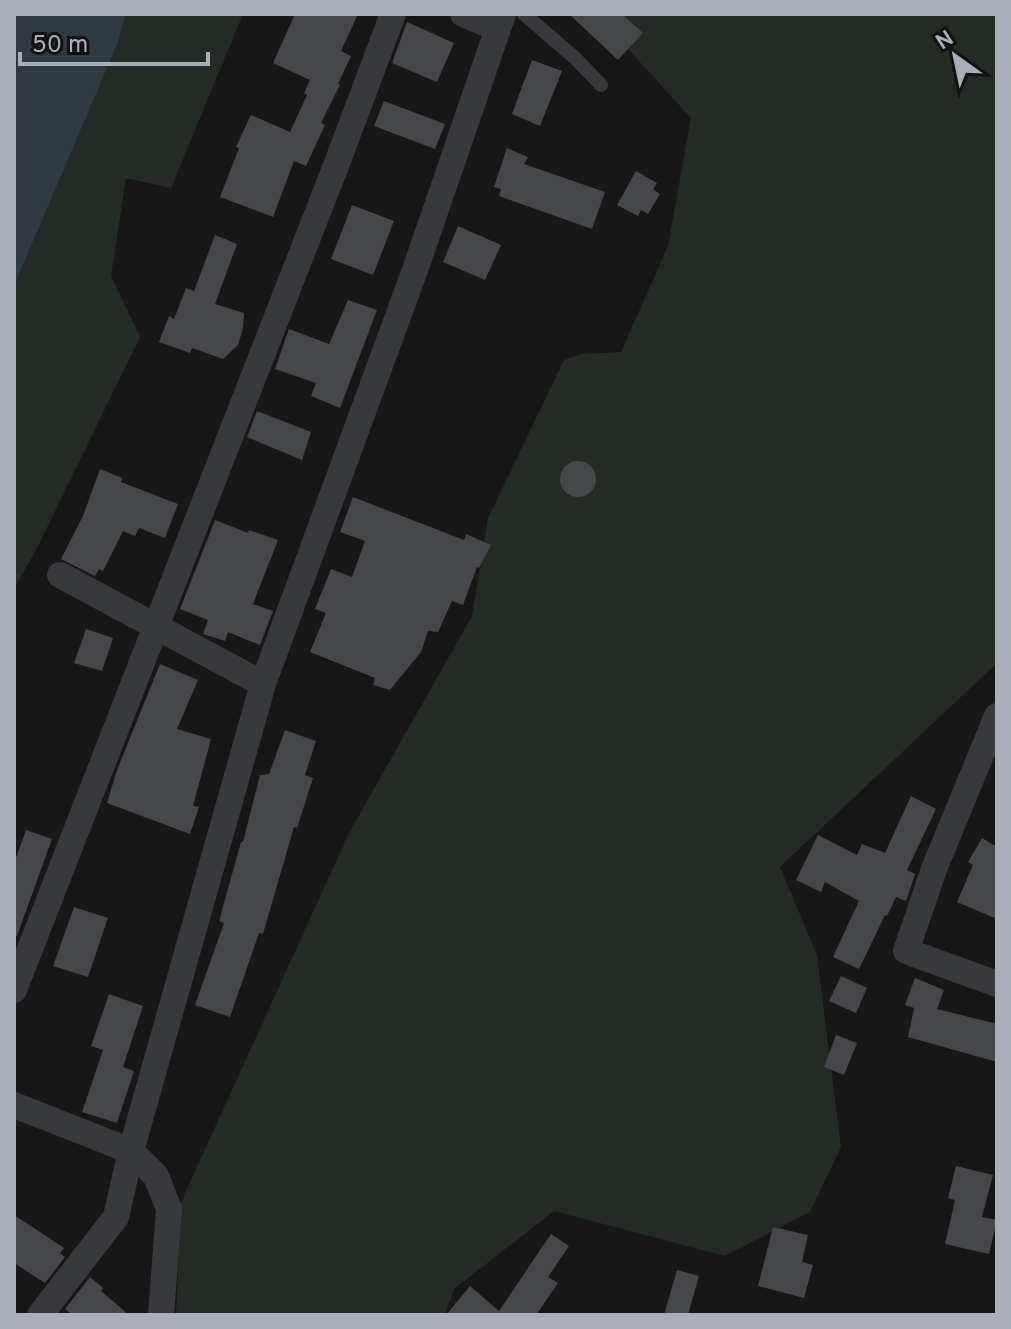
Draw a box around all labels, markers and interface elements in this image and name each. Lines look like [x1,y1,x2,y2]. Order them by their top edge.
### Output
scale bar [20,16,208,66]
north arrow [915,16,995,96]
text: N [931,26,959,57]
text: 50 m [32,31,88,61]

